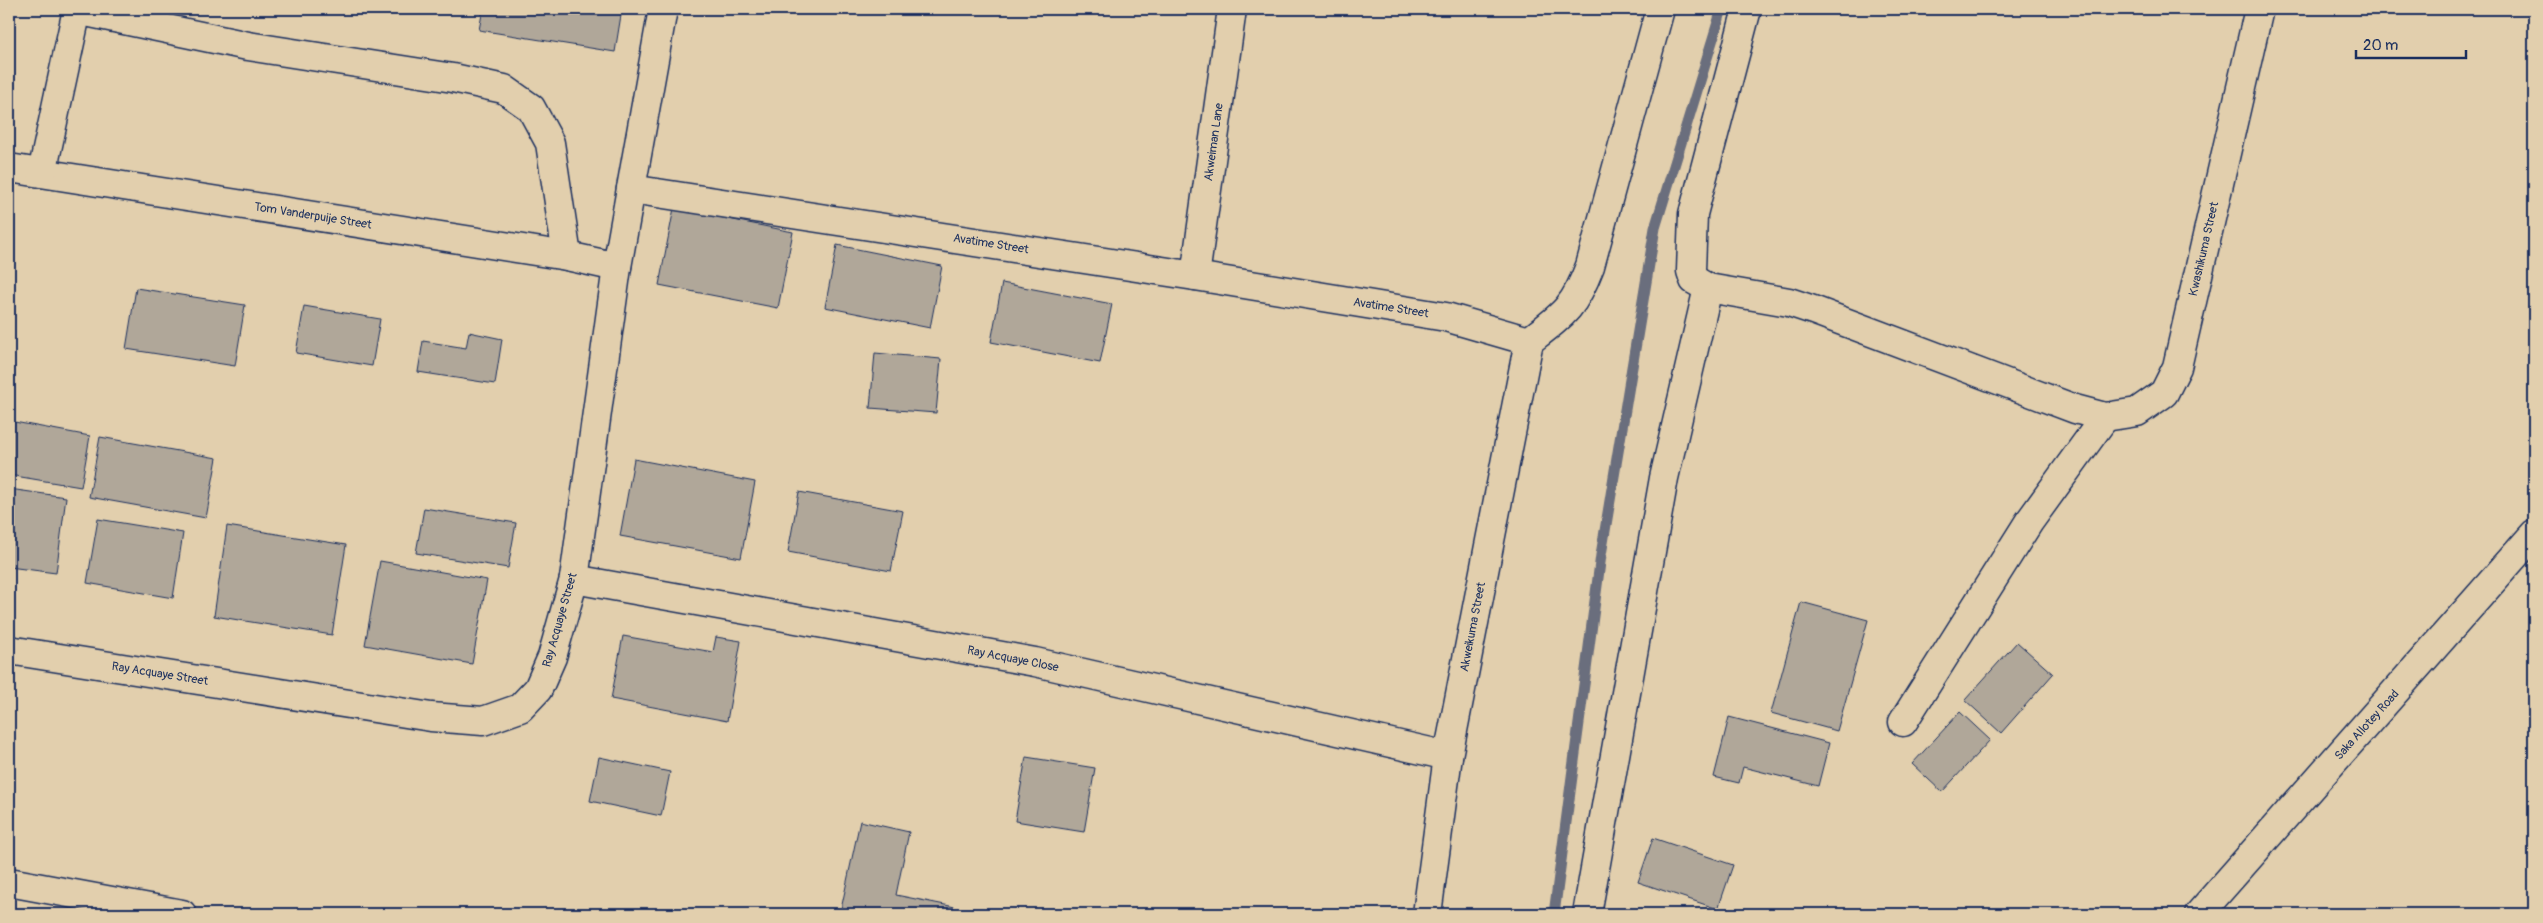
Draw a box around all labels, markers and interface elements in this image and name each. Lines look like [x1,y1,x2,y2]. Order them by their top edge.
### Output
scale bar [2356,28,2466,60]
text: 20 m [2363,36,2398,55]
street label: Akweiman Lane [1201,102,1227,182]
street label: Tom Vanderpuije Street [253,199,373,233]
street label: Kwashikuma Street [2186,200,2222,298]
street label: Avatime Street [952,231,1030,257]
street label: Avatime Street [1352,295,1430,321]
street label: Ray Acquaye Street [539,571,581,669]
street label: Akweikuma Street [1457,581,1489,673]
street label: Ray Acquaye Close [966,643,1060,675]
street label: Ray Acquaye Street [111,659,209,689]
street label: Saka Allotey Road [2332,687,2402,763]

